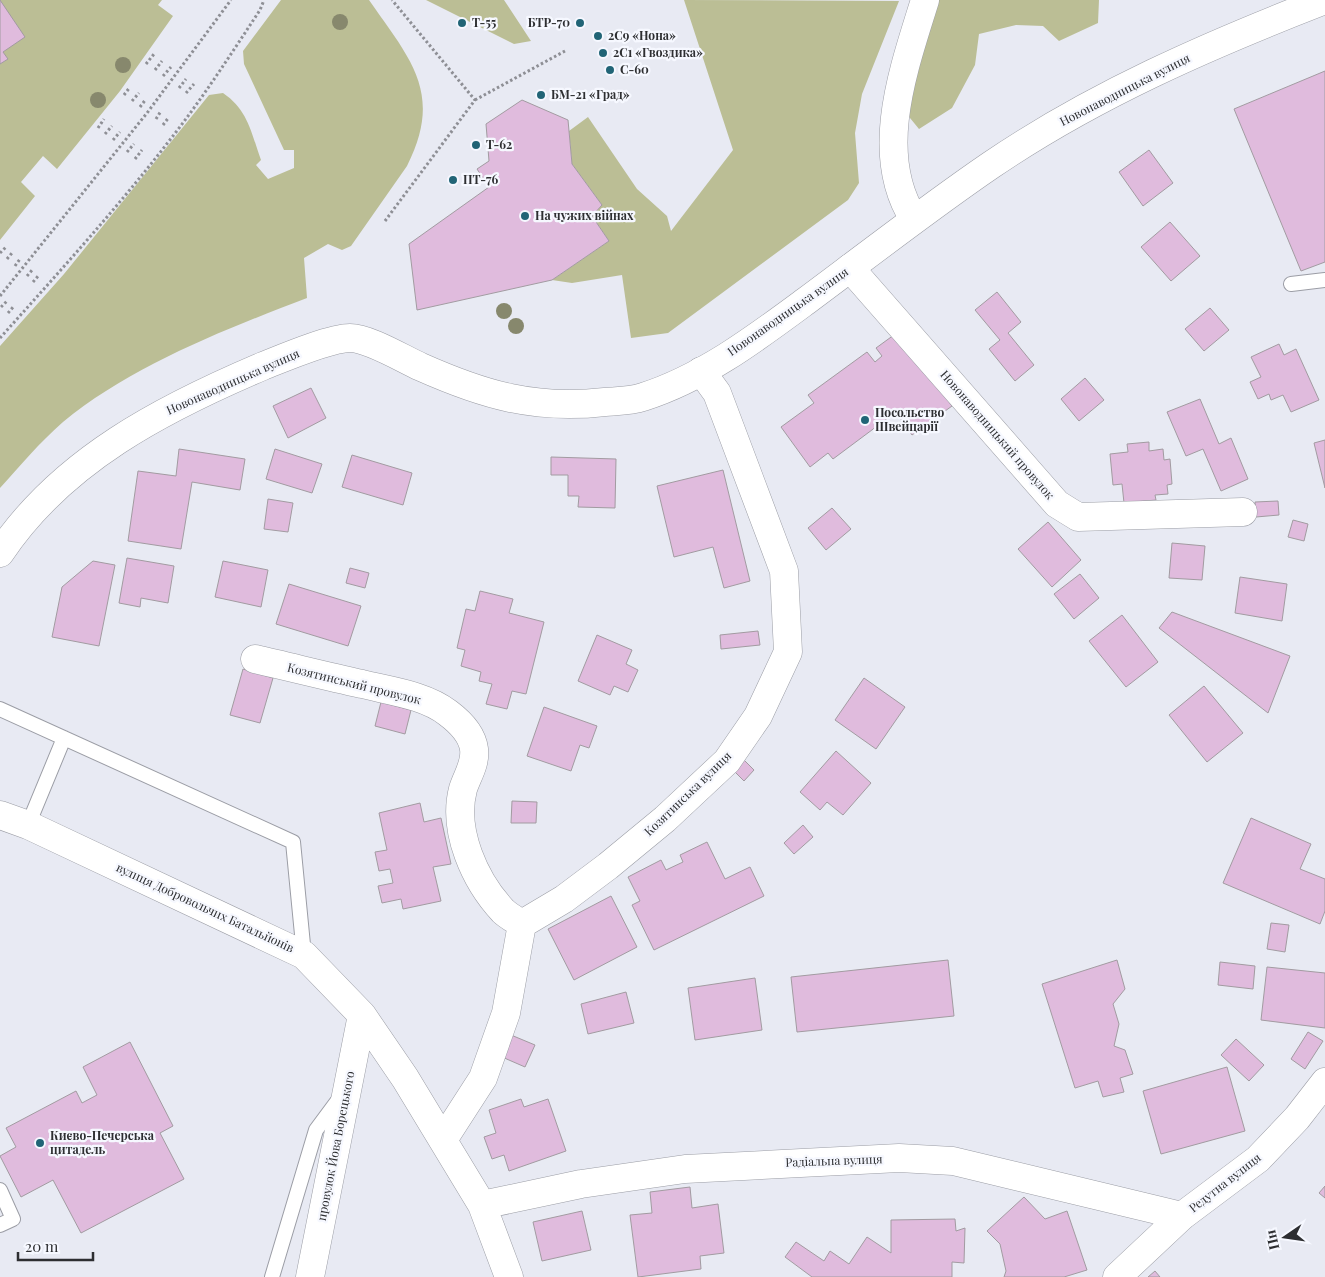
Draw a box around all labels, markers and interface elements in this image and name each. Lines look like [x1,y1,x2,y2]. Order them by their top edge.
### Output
place label: Т-55 [472,14,497,30]
place label: БТР-70 [528,14,570,30]
marker: Т-55 [456,17,468,29]
marker: БТР-70 [574,17,586,29]
place label: 2С9 «Нона» [608,27,676,43]
marker: 2С9 «Нона» [592,30,604,42]
place label: 2С1 «Гвоздика» [613,44,703,60]
marker: 2С1 «Гвоздика» [597,47,609,59]
street label: Новонаводницька вулиця [1057,49,1193,129]
place label: С-60 [620,61,649,77]
marker: С-60 [604,64,616,76]
place label: БМ-21 «Град» [551,86,630,102]
marker: БМ-21 «Град» [535,89,547,101]
place label: Т-62 [486,136,512,152]
marker: Т-62 [470,139,482,151]
place label: ПТ-76 [463,171,498,187]
marker: ПТ-76 [447,174,459,186]
place label: На чужих війнах [535,207,634,223]
marker: На чужих війнах [519,210,531,222]
street label: Новонаводницька вулиця [724,263,852,359]
street label: Новонаводницька вулиця [163,344,302,418]
street label: Новонаводницький провулок [937,366,1058,502]
place label: Посольство Швейцарії [875,404,944,434]
marker: Посольство Швейцарії [859,414,871,426]
street label: Козятинський провулок [286,659,423,707]
street label: Козятинська вулиця [640,747,735,839]
street label: вулиця Добровольчих Батальйонів [114,859,297,956]
street label: провулок Йова Борецького [313,1069,357,1222]
place label: Києво-Печерська цитадель [50,1127,155,1157]
marker: Києво-Печерська цитадель [34,1137,46,1149]
street label: Редутна вулиця [1185,1149,1264,1215]
street label: Радіальна вулиця [785,1150,883,1170]
north arrow [1260,1212,1310,1262]
text: Пн [1260,1228,1283,1252]
scale bar [18,1230,92,1262]
text: 20 m [25,1236,59,1256]

